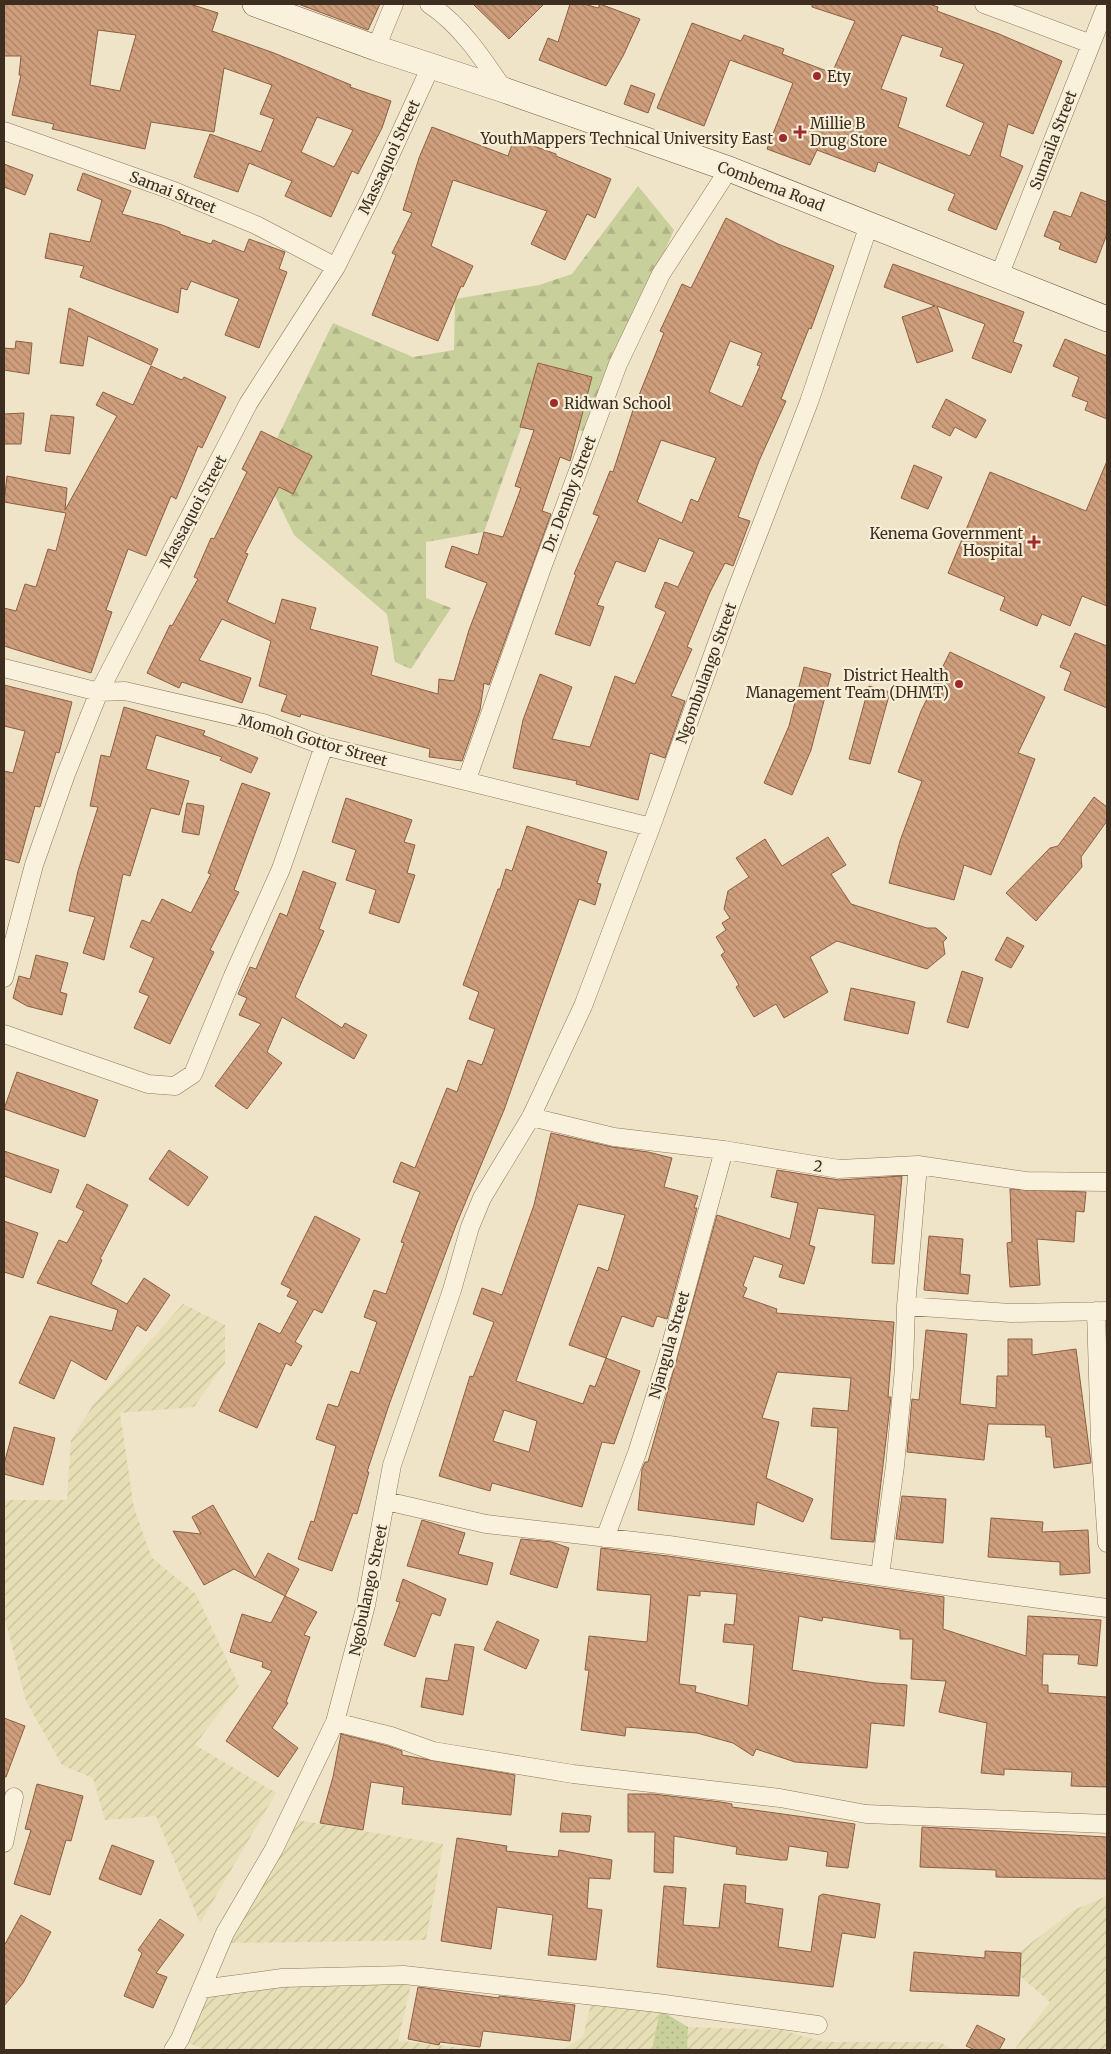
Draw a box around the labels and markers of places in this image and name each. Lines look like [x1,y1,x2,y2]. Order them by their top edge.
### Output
place label: Ety [827,67,851,86]
marker: Ety [811,70,823,82]
place label: Millie B Drug Store [810,114,887,150]
marker: Millie B Drug Store [794,126,806,138]
place label: YouthMappers Technical University East [479,129,773,148]
marker: YouthMappers Technical University East [777,132,789,144]
place label: Ridwan School [564,394,672,413]
marker: Ridwan School [548,397,560,409]
place label: Kenema Government Hospital [869,524,1023,560]
marker: Kenema Government Hospital [1027,535,1041,549]
place label: District Health Management Team (DHMT) [746,666,949,702]
marker: District Health Management Team (DHMT) [953,678,965,690]

